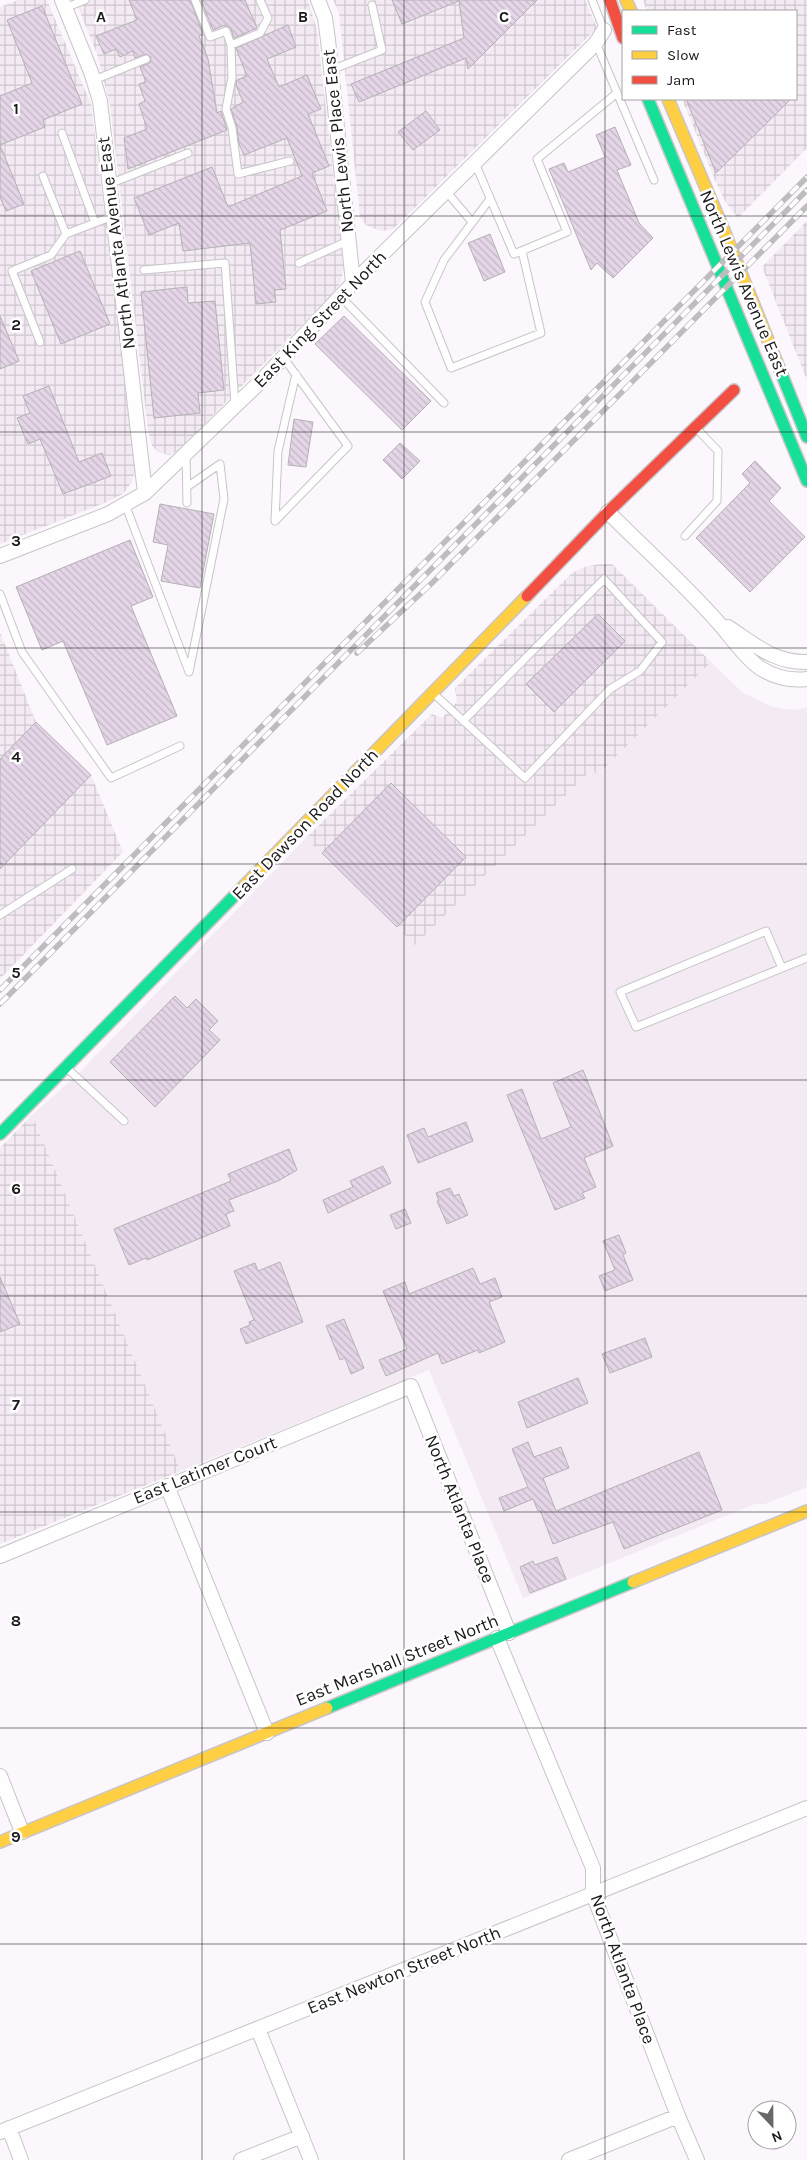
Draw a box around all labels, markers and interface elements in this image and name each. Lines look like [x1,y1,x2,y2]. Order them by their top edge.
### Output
text: A [96,7,106,26]
text: B [298,7,308,26]
text: C [499,7,509,26]
legend [622,10,797,100]
text: Fast [667,21,697,39]
text: Slow [667,46,699,64]
street label: North Lewis Place East [317,48,359,234]
text: Jam [667,71,695,89]
text: 1 [13,99,19,118]
street label: North Atlanta Avenue East [92,135,140,351]
street label: North Lewis Avenue East [695,187,793,380]
street label: East King Street North [249,246,391,392]
text: 2 [11,315,21,334]
text: 3 [11,531,21,550]
street label: East Dawson Road North [227,744,383,904]
text: 4 [11,747,21,766]
text: 5 [11,963,21,982]
text: 6 [11,1179,21,1198]
text: 7 [12,1395,20,1414]
street label: East Latimer Court [130,1431,280,1509]
street label: North Atlanta Place [420,1432,500,1586]
street label: East Marshall Street North [292,1609,502,1711]
text: 8 [11,1611,21,1630]
text: 9 [11,1827,21,1846]
street label: North Atlanta Place [586,1891,660,2047]
street label: East Newton Street North [304,1921,504,2019]
north arrow [747,2100,797,2150]
text: N [769,2127,785,2146]

